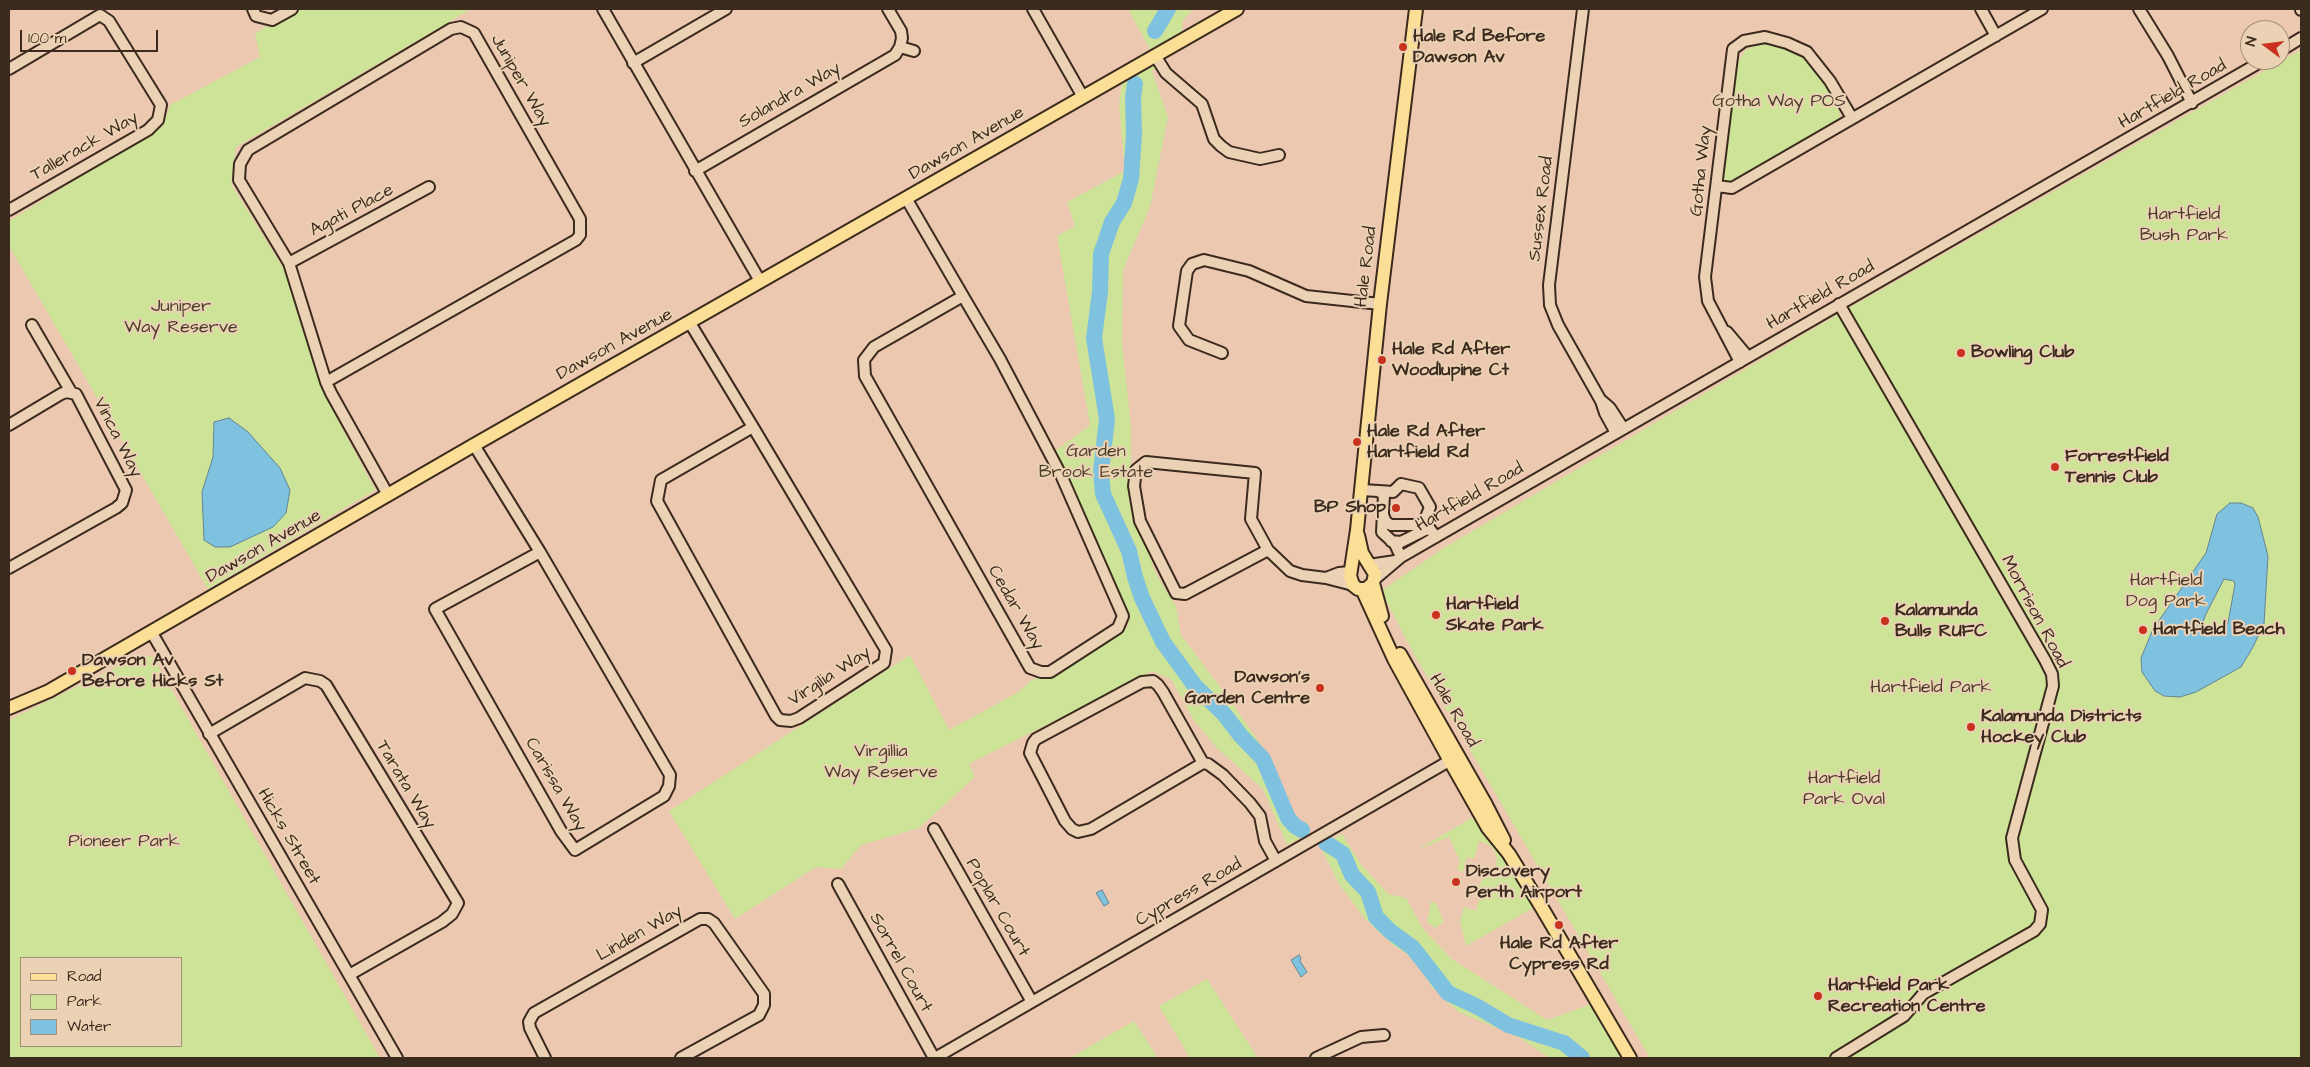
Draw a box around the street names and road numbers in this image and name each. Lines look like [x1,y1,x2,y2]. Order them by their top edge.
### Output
street label: Juniper Way [485,31,555,131]
street label: Hartfield Road [2115,55,2231,135]
street label: Solandra Way [735,58,845,134]
street label: Dawson Avenue [906,102,1028,186]
street label: Tallerack Way [27,108,143,186]
street label: Gotha Way [1686,125,1718,217]
street label: Sussex Road [1525,155,1559,263]
street label: Agati Place [306,180,398,242]
street label: Hale Road [1351,225,1383,309]
street label: Hartfield Road [1763,256,1879,336]
street label: Dawson Avenue [553,304,677,386]
street label: Vinca Way [88,394,146,482]
street label: Hartfield Road [1412,458,1528,538]
street label: Dawson Avenue [203,505,325,589]
street label: Morrison Road [1995,552,2073,672]
street label: Cedar Way [982,562,1048,654]
street label: Virgilia Way [785,642,875,712]
street label: Hale Road [1423,670,1483,752]
street label: Carissa Way [519,734,591,836]
street label: Tarata Way [370,737,440,833]
street label: Hicks Street [252,785,324,889]
street label: Cypress Road [1132,854,1246,932]
street label: Poplar Court [960,855,1034,961]
street label: Linden Way [593,901,687,967]
street label: Sorrel Court [864,909,936,1017]

